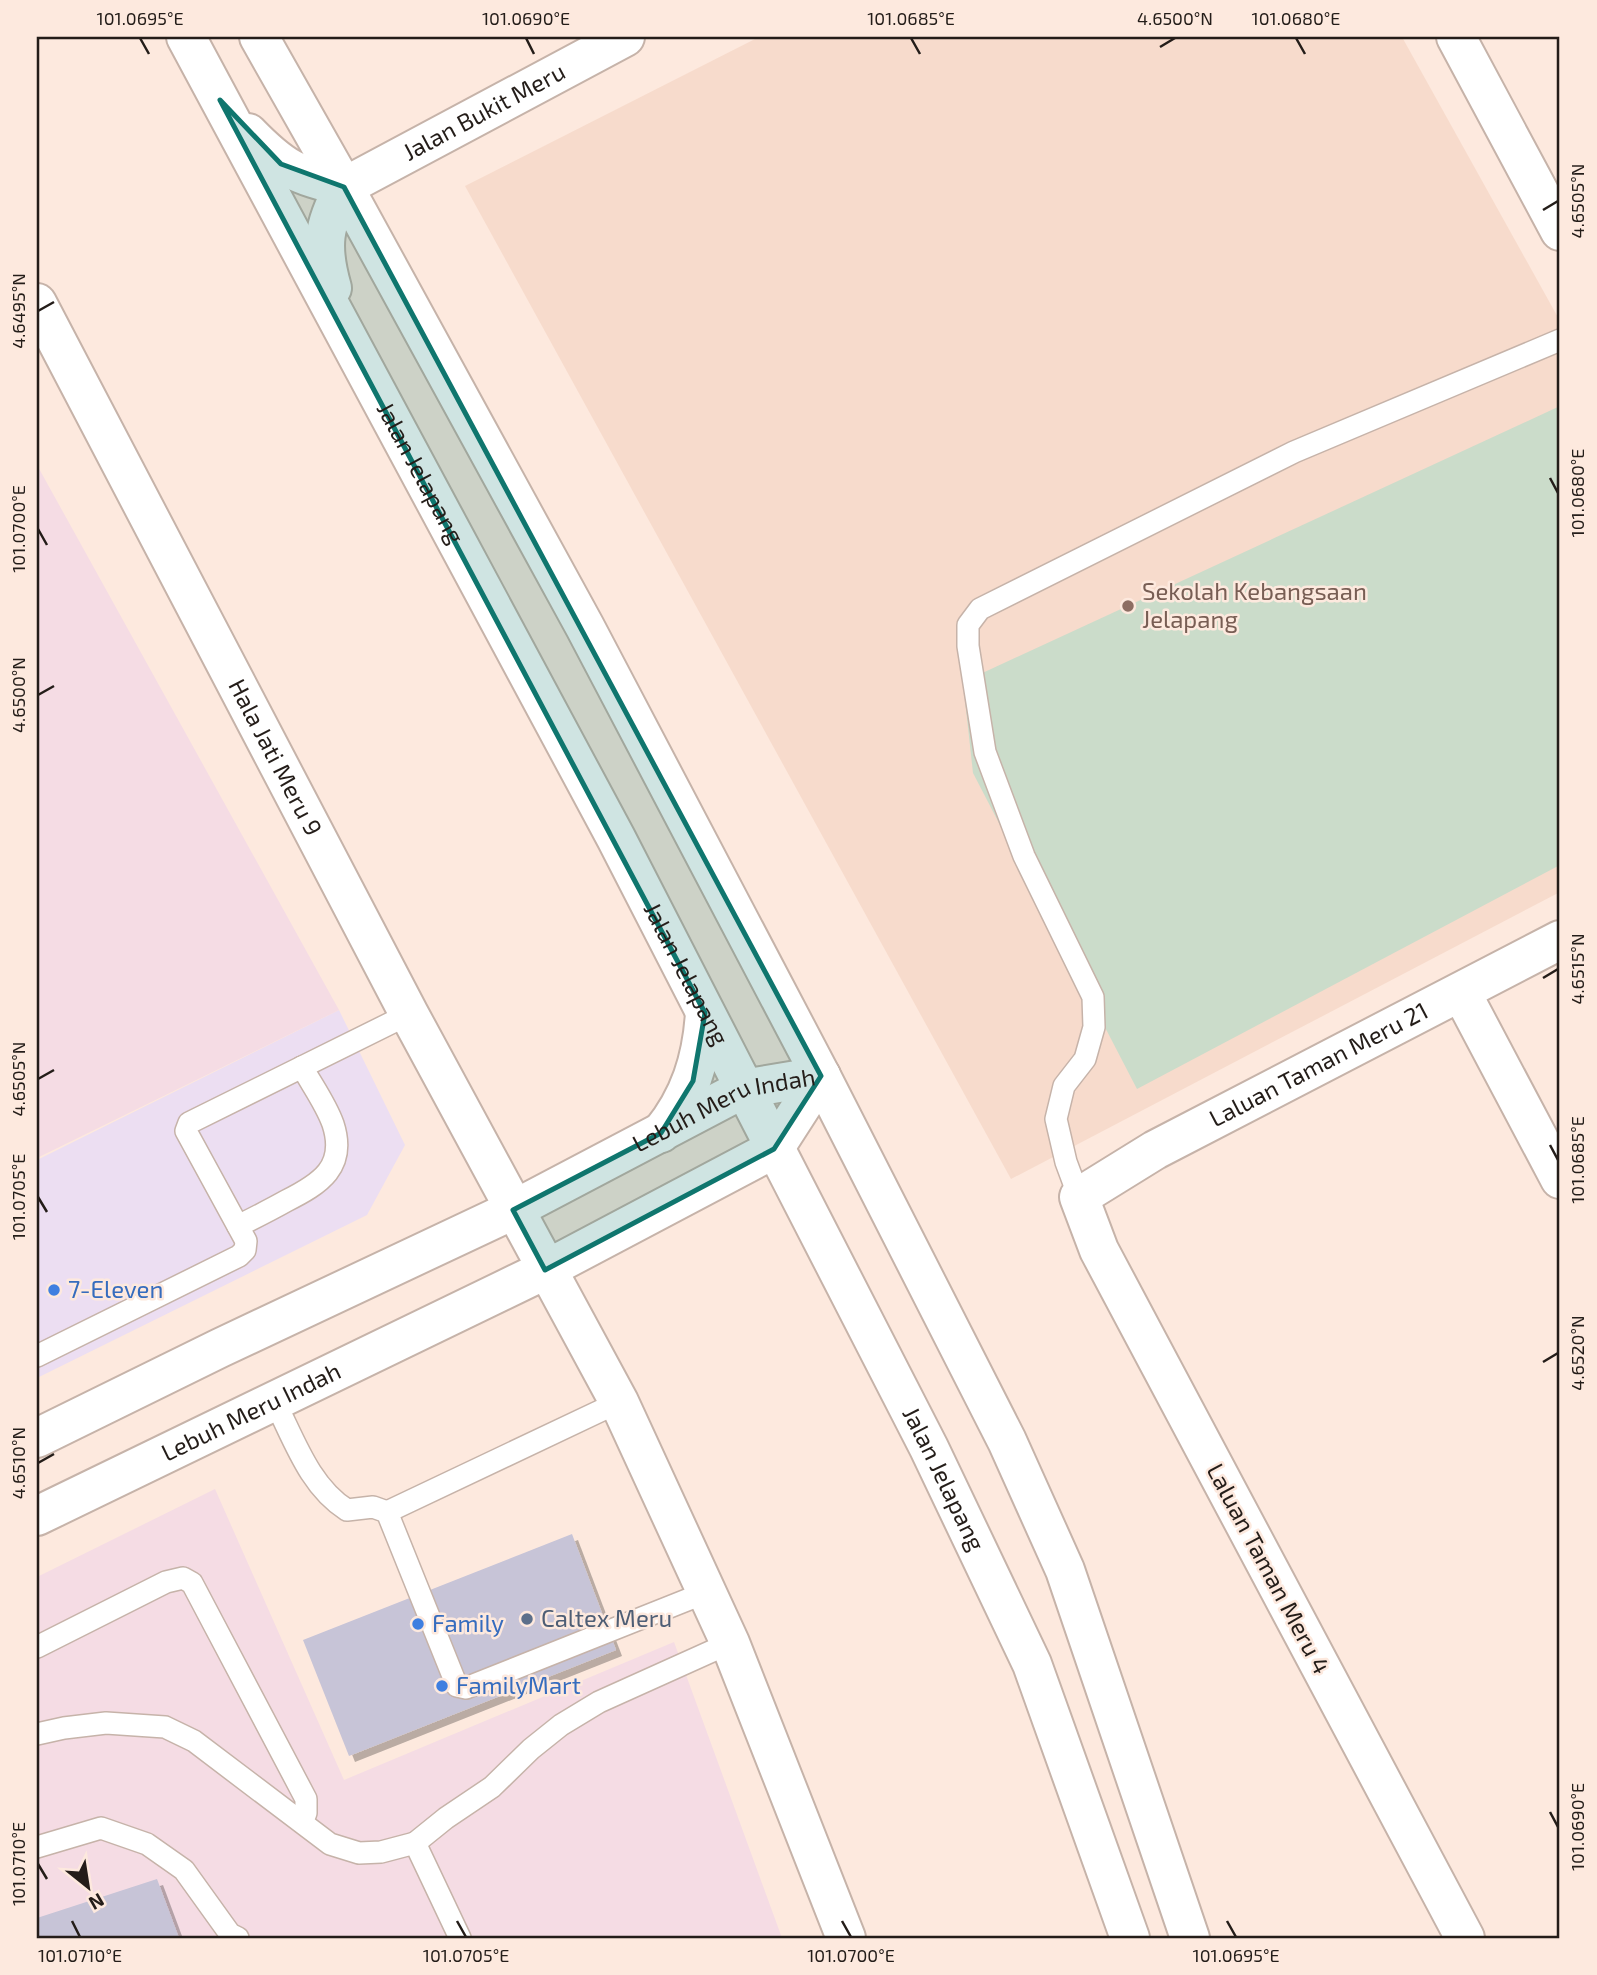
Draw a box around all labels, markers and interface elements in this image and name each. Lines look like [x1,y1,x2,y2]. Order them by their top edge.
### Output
text: 101.0695°E [96,7,184,29]
text: 101.0690°E [482,7,570,29]
text: 101.0685°E [867,7,955,29]
text: 4.6500°N [1137,7,1213,29]
text: 101.0680°E [1252,7,1340,29]
street label: Jalan Bukit Meru [398,56,570,166]
text: 4.6505°N [1566,164,1588,238]
text: 4.6495°N [7,273,29,349]
street label: Jalan Jelapang [372,397,471,548]
text: 101.0680°E [1566,449,1588,537]
text: 101.0700°E [7,485,29,573]
place label: Sekolah Kebangsaan Jelapang [1142,576,1367,633]
marker: Sekolah Kebangsaan Jelapang [1120,598,1136,614]
text: 4.6500°N [7,657,29,733]
street label: Hala Jati Meru 9 [223,674,329,840]
street label: Jalan Jelapang [639,897,736,1050]
text: 4.6515°N [1566,933,1588,1005]
street label: Laluan Taman Meru 21 [1204,995,1433,1132]
text: 4.6505°N [7,1042,29,1116]
street label: Lebuh Meru Indah [627,1061,817,1158]
text: 101.0685°E [1566,1116,1588,1204]
text: 101.0705°E [7,1154,29,1240]
place label: 7-Eleven [68,1274,163,1303]
marker: 7-Eleven [46,1282,62,1298]
text: 4.6520°N [1566,1315,1588,1391]
street label: Lebuh Meru Indah [156,1355,345,1467]
street label: Jalan Jelapang [897,1402,992,1555]
text: 4.6510°N [7,1427,29,1499]
street label: Laluan Taman Meru 4 [1202,1458,1337,1678]
place label: Caltex Meru [541,1603,672,1632]
place label: Family [432,1608,504,1637]
marker: Caltex Meru [519,1611,535,1627]
marker: Family [410,1616,426,1632]
place label: FamilyMart [456,1670,581,1699]
marker: FamilyMart [434,1678,450,1694]
text: 101.0690°E [1566,1783,1588,1871]
text: 101.0710°E [7,1822,29,1906]
north arrow [52,1853,122,1923]
text: N [85,1889,108,1916]
text: 101.0710°E [38,1944,122,1966]
text: 101.0705°E [423,1944,509,1966]
text: 101.0700°E [807,1944,895,1966]
text: 101.0695°E [1192,1944,1280,1966]

